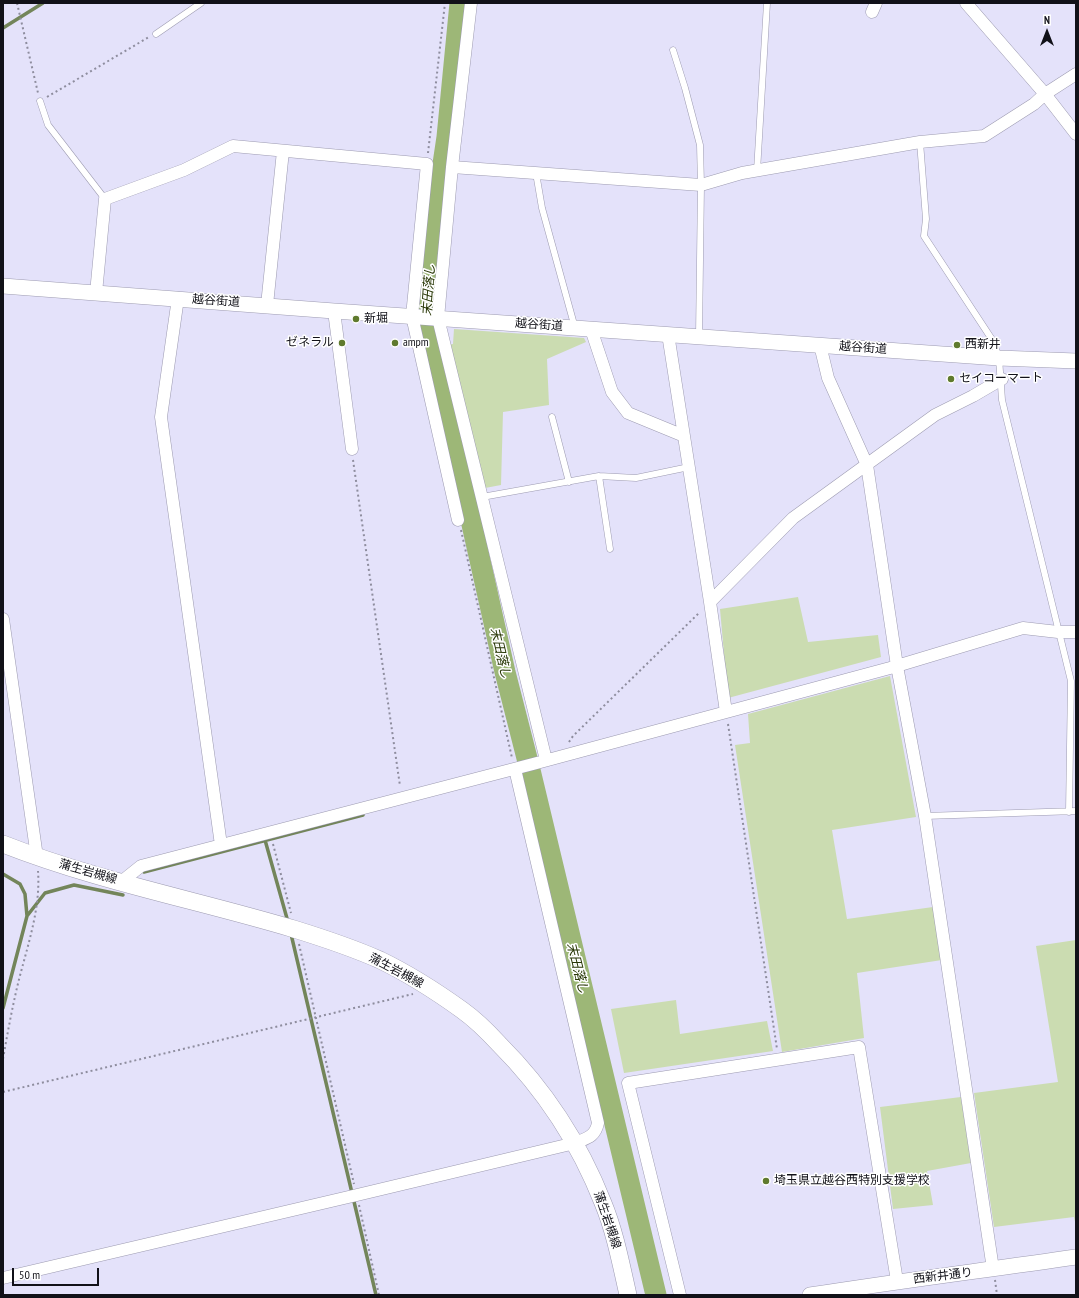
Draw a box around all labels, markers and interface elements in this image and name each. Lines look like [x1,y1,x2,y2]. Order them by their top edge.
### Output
north arrow [1027,12,1067,52]
text: N [1044,13,1050,27]
water label: 末田落し [419,264,439,316]
street label: 越谷街道 [192,292,240,310]
place label: 新堀 [364,312,388,326]
marker: 新堀 [351,314,361,324]
street label: 越谷街道 [515,316,563,334]
place label: ゼネラル [286,336,334,350]
place label: ampm [403,336,429,350]
marker: ゼネラル [337,338,347,348]
marker: ampm [390,338,400,348]
place label: 西新井 [965,338,1001,352]
street label: 越谷街道 [839,339,887,357]
marker: 西新井 [952,340,962,350]
place label: セイコーマート [959,372,1043,386]
marker: セイコーマート [946,374,956,384]
water label: 末田落し [487,626,513,680]
street label: 蒲生岩槻線 [57,857,119,887]
water label: 末田落し [563,941,591,995]
street label: 蒲生岩槻線 [366,951,426,991]
place label: 埼玉県立越谷西特別支援学校 [774,1174,930,1188]
marker: 埼玉県立越谷西特別支援学校 [761,1176,771,1186]
street label: 蒲生岩槻線 [590,1189,624,1251]
scale bar [14,1260,101,1286]
street label: 西新井通り [912,1265,974,1287]
text: 50 m [19,1267,40,1282]

